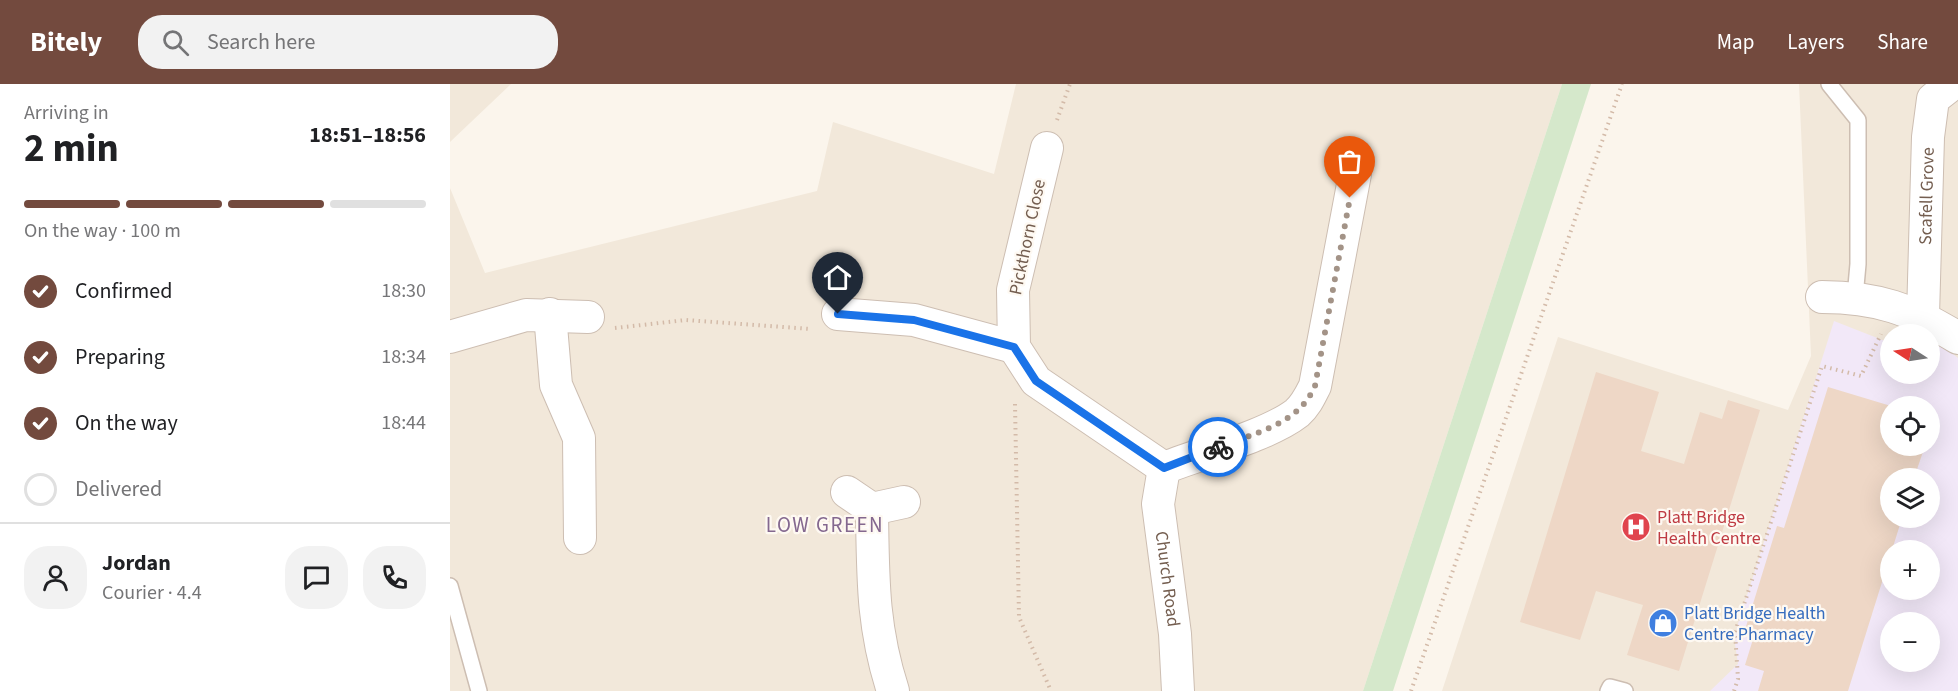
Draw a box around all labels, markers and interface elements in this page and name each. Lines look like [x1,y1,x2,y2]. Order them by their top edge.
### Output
search box [138,15,558,69]
text: Bitely [30,22,102,62]
icon: search [159,26,192,59]
text: Search here [207,26,315,58]
text: Map [1717,27,1754,57]
text: Layers [1787,27,1844,57]
text: Share [1877,27,1928,57]
text: Arriving in [24,99,109,127]
text: 18:51–18:56 [309,119,426,151]
text: 2 min [24,121,119,177]
pin [1324,136,1375,198]
icon: bag [1333,145,1366,178]
street label: Scafell Grove [1913,147,1941,245]
street label: Pickthorn Close [1003,177,1052,297]
text: On the way · 100 m [24,217,181,245]
pin [812,252,863,314]
icon: home [821,261,854,294]
icon: check [24,275,57,308]
text: Confirmed [75,275,172,307]
text: 18:30 [381,277,426,305]
north arrow [1880,324,1940,384]
map controls [1880,324,1940,672]
icon: check [24,341,57,374]
text: Preparing [75,341,165,373]
text: 18:34 [381,343,426,371]
button: locate [1880,396,1940,456]
icon: check [24,407,57,440]
text: On the way [75,407,178,439]
text: 18:44 [381,409,426,437]
courier [1188,417,1248,477]
icon: bike [1202,431,1235,464]
button: layers [1880,468,1940,528]
text: Delivered [75,473,162,505]
place label: Platt Bridge Health Centre [1657,505,1761,551]
district label: LOW GREEN [766,510,884,540]
hospital icon: Platt Bridge Health Centre [1620,511,1652,543]
street label: Church Road [1149,530,1186,628]
button: + [1880,540,1940,600]
button: person [24,546,87,609]
button: chat [285,546,348,609]
button: phone [363,546,426,609]
text: Jordan [102,547,171,579]
text: Courier · 4.4 [102,579,202,607]
place label: Platt Bridge Health Centre Pharmacy [1684,601,1826,647]
shop icon: Platt Bridge Health Centre Pharmacy [1647,607,1679,639]
button: − [1880,612,1940,672]

